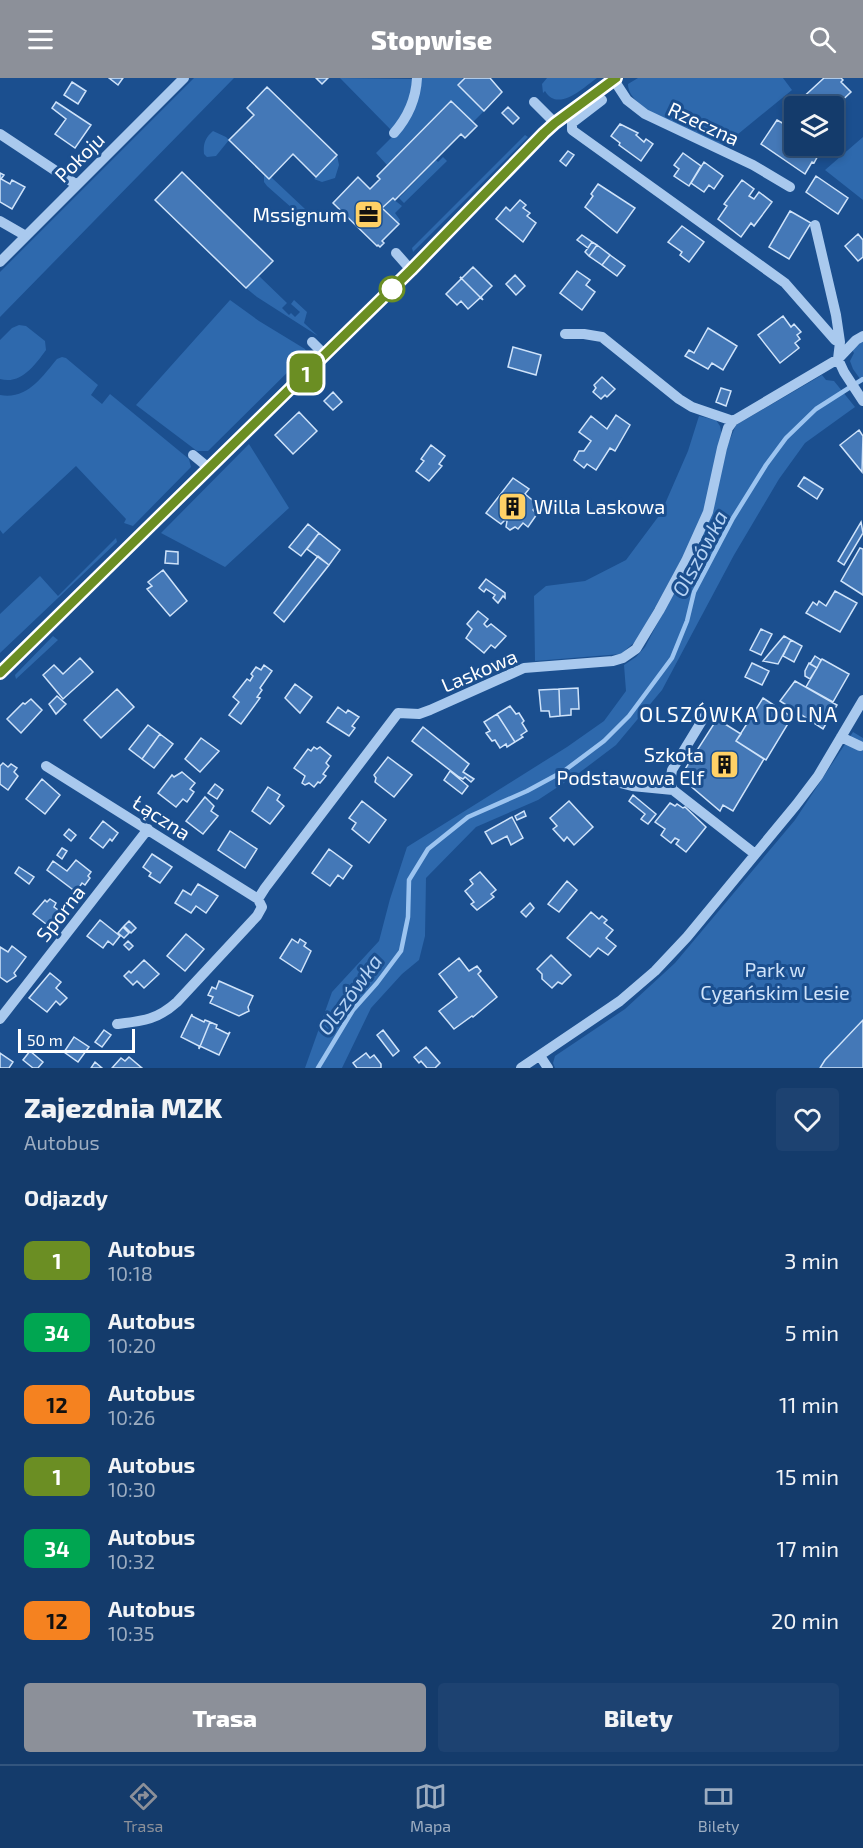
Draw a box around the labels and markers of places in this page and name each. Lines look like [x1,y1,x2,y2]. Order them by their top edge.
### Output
office icon: Mssignum [352,198,384,230]
place label: Mssignum [252,202,347,226]
unlabelled marker [379,276,405,302]
building icon: Willa Laskowa [497,490,529,522]
place label: Willa Laskowa [534,494,665,518]
place label: Szkoła Podstawowa Elf [557,742,704,789]
building icon: Szkoła Podstawowa Elf [709,749,741,781]

